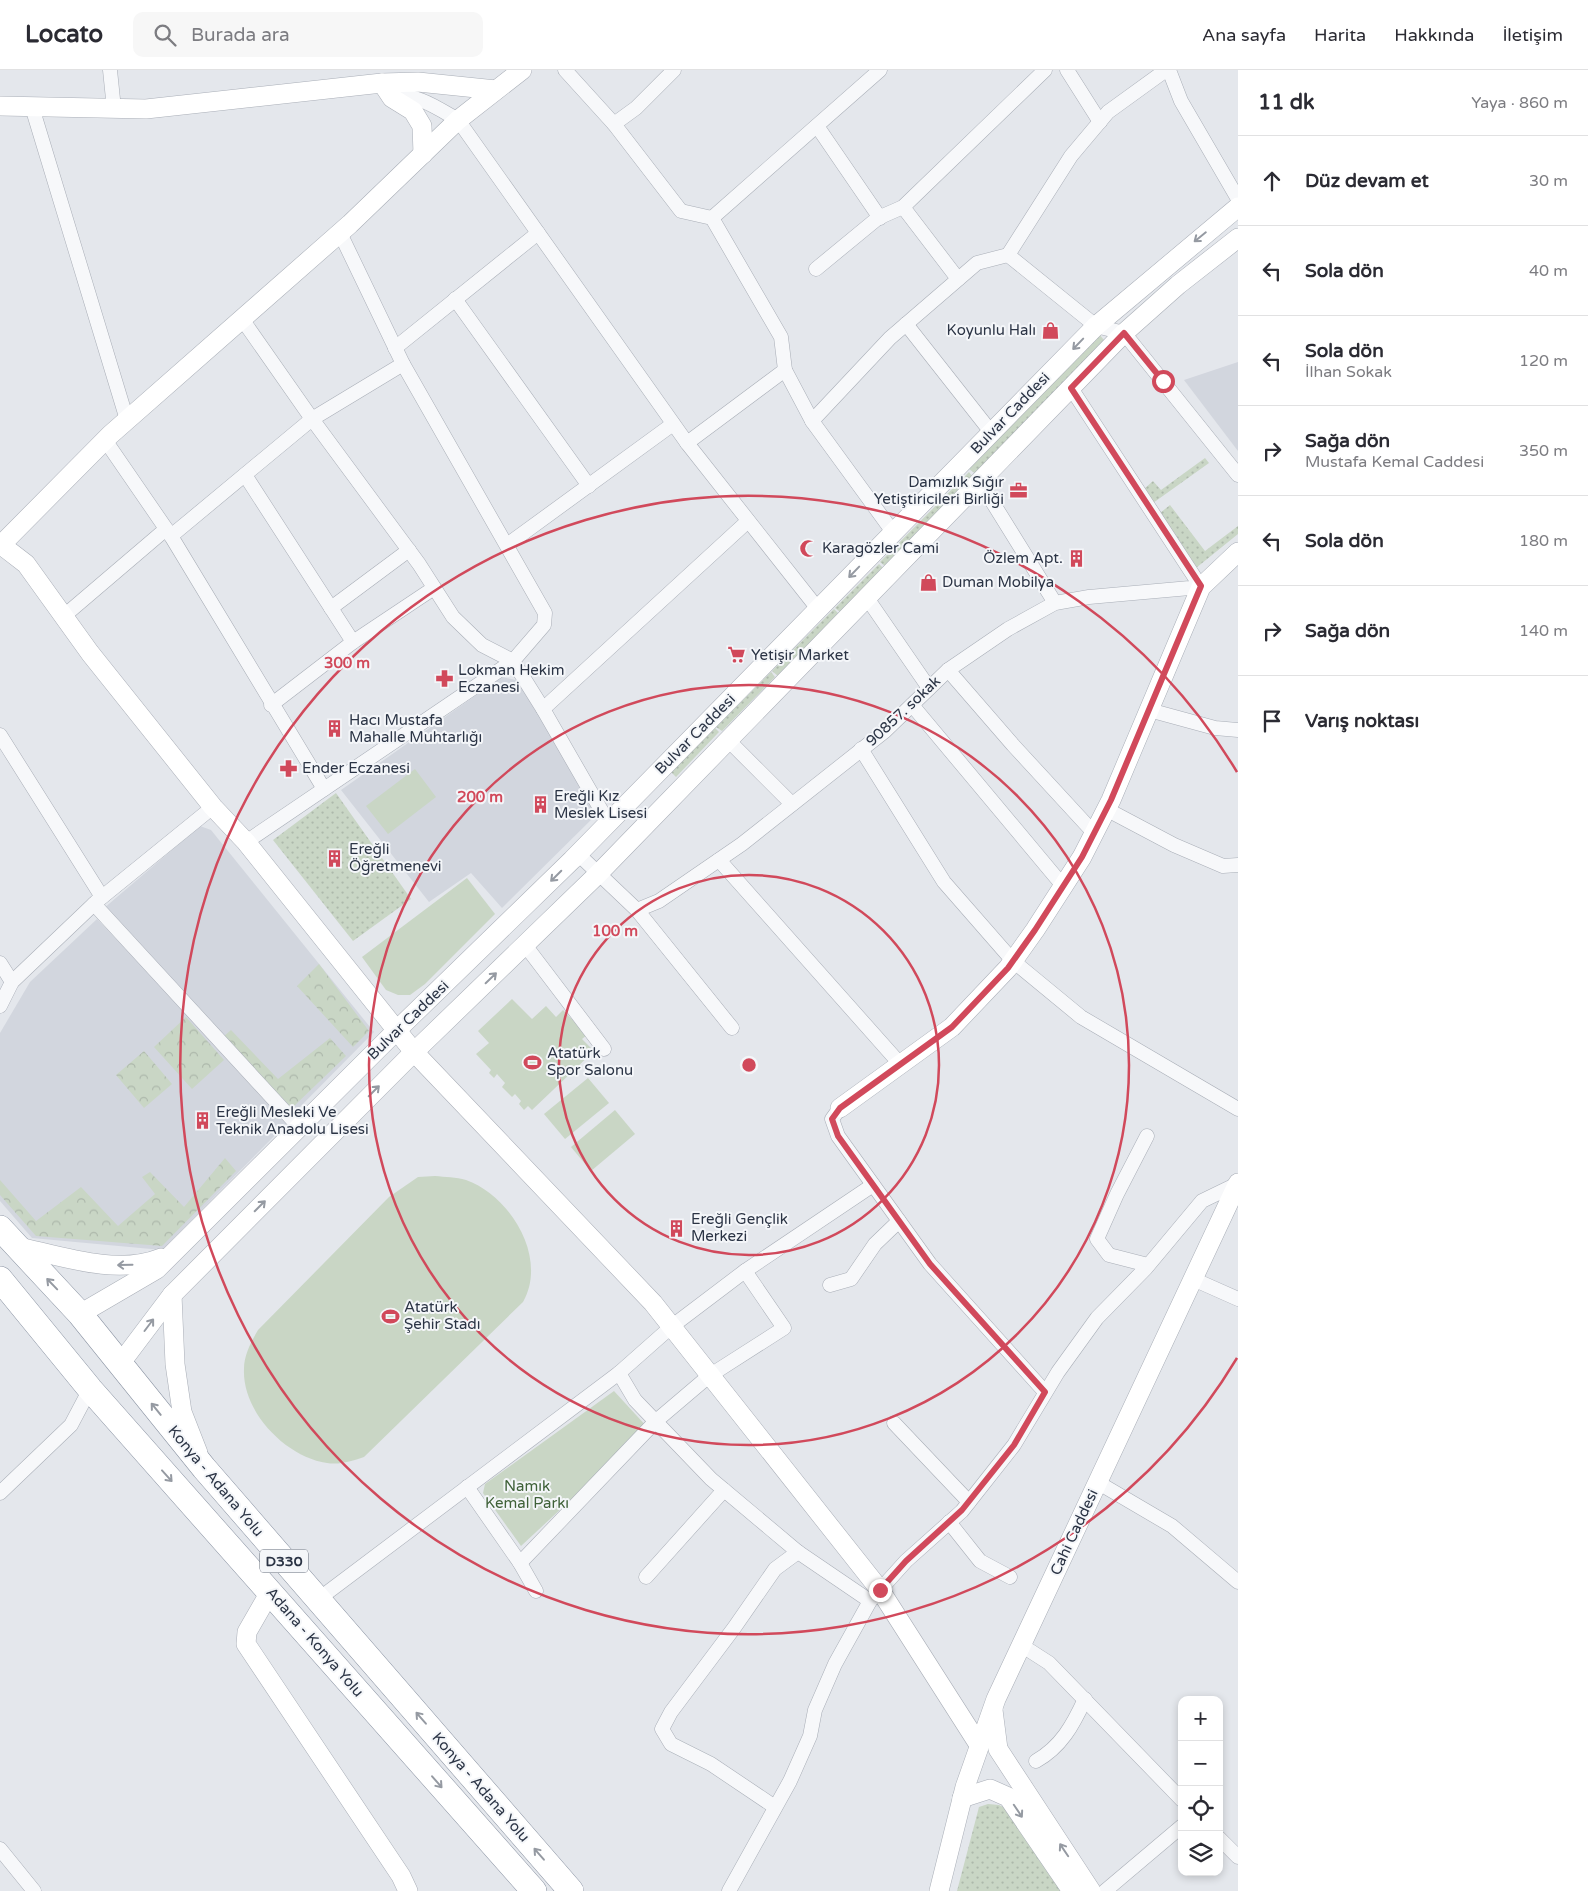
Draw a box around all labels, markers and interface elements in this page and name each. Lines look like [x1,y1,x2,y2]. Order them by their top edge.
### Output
search box [133,12,483,57]
text: Locato [25,20,103,49]
icon: search [151,21,179,49]
text: Burada ara [191,24,290,46]
text: Ana sayfa [1202,24,1286,46]
text: Harita [1314,24,1366,46]
text: Hakkında [1394,24,1474,46]
text: İletişim [1502,24,1563,46]
text: 11 dk [1258,90,1315,115]
text: Yaya · 860 m [1471,93,1568,113]
icon: ahead [1258,167,1286,195]
text: Düz devam et [1305,170,1429,192]
text: 30 m [1529,171,1568,191]
one-way arrow [1194,232,1207,243]
icon: left [1258,257,1286,285]
text: Sola dön [1305,260,1384,282]
text: 40 m [1529,261,1568,281]
shop icon: Koyunlu Halı [1040,320,1060,340]
place label: Koyunlu Halı [947,321,1036,339]
one-way arrow [1072,338,1084,350]
text: Sola dön [1305,340,1384,362]
icon: left [1258,347,1286,375]
text: 120 m [1519,351,1568,371]
text: İlhan Sokak [1305,362,1392,382]
street label: Bulvar Caddesi [967,369,1053,457]
route start [1152,370,1175,393]
text: Sağa dön [1305,430,1390,452]
icon: right [1258,437,1286,465]
text: 350 m [1519,441,1568,461]
text: Mustafa Kemal Caddesi [1305,452,1484,472]
place label: Damızlık Sığır Yetiştiricileri Birliği [874,473,1004,508]
office icon: Damızlık Sığır Yetiştiricileri Birliği [1008,481,1028,501]
icon: left [1258,527,1286,555]
text: Sola dön [1305,530,1384,552]
text: 180 m [1519,531,1568,551]
mosque icon: Karagözler Cami [798,538,818,558]
place label: Karagözler Cami [822,539,939,557]
building icon: Özlem Apt. [1067,548,1087,568]
place label: Özlem Apt. [983,549,1063,567]
one-way arrow [848,566,860,579]
shop icon: Duman Mobilya [918,572,938,592]
place label: Duman Mobilya [942,573,1054,591]
icon: right [1258,617,1286,645]
text: Sağa dön [1305,620,1390,642]
text: 140 m [1519,621,1568,641]
supermarket icon: Yetişir Market [727,645,747,665]
place label: Yetişir Market [751,646,849,664]
text: 300 m [324,654,370,672]
place label: Lokman Hekim Eczanesi [458,661,564,696]
pharmacy icon: Lokman Hekim Eczanesi [434,669,454,689]
street label: 90857. sokak [862,672,944,750]
street label: Bulvar Caddesi [651,690,739,778]
icon: arrive [1258,707,1286,735]
text: Varış noktası [1305,710,1419,732]
place label: Hacı Mustafa Mahalle Muhtarlığı [349,711,482,746]
building icon: Hacı Mustafa Mahalle Muhtarlığı [325,719,345,739]
pharmacy icon: Ender Eczanesi [278,758,298,778]
place label: Ender Eczanesi [302,759,410,777]
place label: Ereğli Kız Meslek Lisesi [554,787,647,822]
text: 200 m [457,788,503,806]
building icon: Ereğli Kız Meslek Lisesi [530,795,550,815]
place label: Ereğli Öğretmenevi [349,840,442,875]
building icon: Ereğli Öğretmenevi [325,848,345,868]
one-way arrow [550,870,562,882]
text: 100 m [592,922,638,940]
one-way arrow [484,972,497,984]
street label: Bulvar Caddesi [364,977,452,1063]
place label: Atatürk Spor Salonu [547,1044,633,1079]
sports icon: Atatürk Spor Salonu [523,1052,543,1072]
centre of rings [740,1056,758,1074]
one-way arrow [368,1085,380,1098]
place label: Ereğli Mesleki Ve Teknik Anadolu Lisesi [216,1103,369,1138]
building icon: Ereğli Mesleki Ve Teknik Anadolu Lisesi [192,1111,212,1131]
one-way arrow [253,1201,265,1213]
place label: Ereğli Gençlik Merkezi [691,1210,788,1245]
building icon: Ereğli Gençlik Merkezi [667,1218,687,1238]
one-way arrow [117,1260,134,1270]
one-way arrow [46,1278,58,1291]
place label: Atatürk Şehir Stadı [404,1298,481,1333]
sports icon: Atatürk Şehir Stadı [380,1306,400,1326]
one-way arrow [144,1318,154,1332]
one-way arrow [151,1403,162,1416]
street label: Konya - Adana Yolu [164,1422,268,1540]
one-way arrow [162,1470,173,1483]
park label: Namık Kemal Parkı [485,1477,569,1512]
street label: Cahi Caddesi [1046,1486,1102,1578]
road number: D330 [260,1550,308,1572]
route end [869,1579,892,1602]
street label: Adana - Konya Yolu [263,1584,367,1700]
map controls [1178,1696,1223,1876]
button: + [1178,1696,1223,1741]
one-way arrow [416,1712,427,1725]
street label: Konya - Adana Yolu [429,1729,533,1845]
button: − [1178,1741,1223,1786]
one-way arrow [432,1775,443,1788]
button: locate [1178,1786,1223,1831]
one-way arrow [1012,1804,1023,1818]
button: layers [1178,1831,1223,1876]
one-way arrow [1059,1844,1069,1858]
one-way arrow [533,1848,545,1861]

